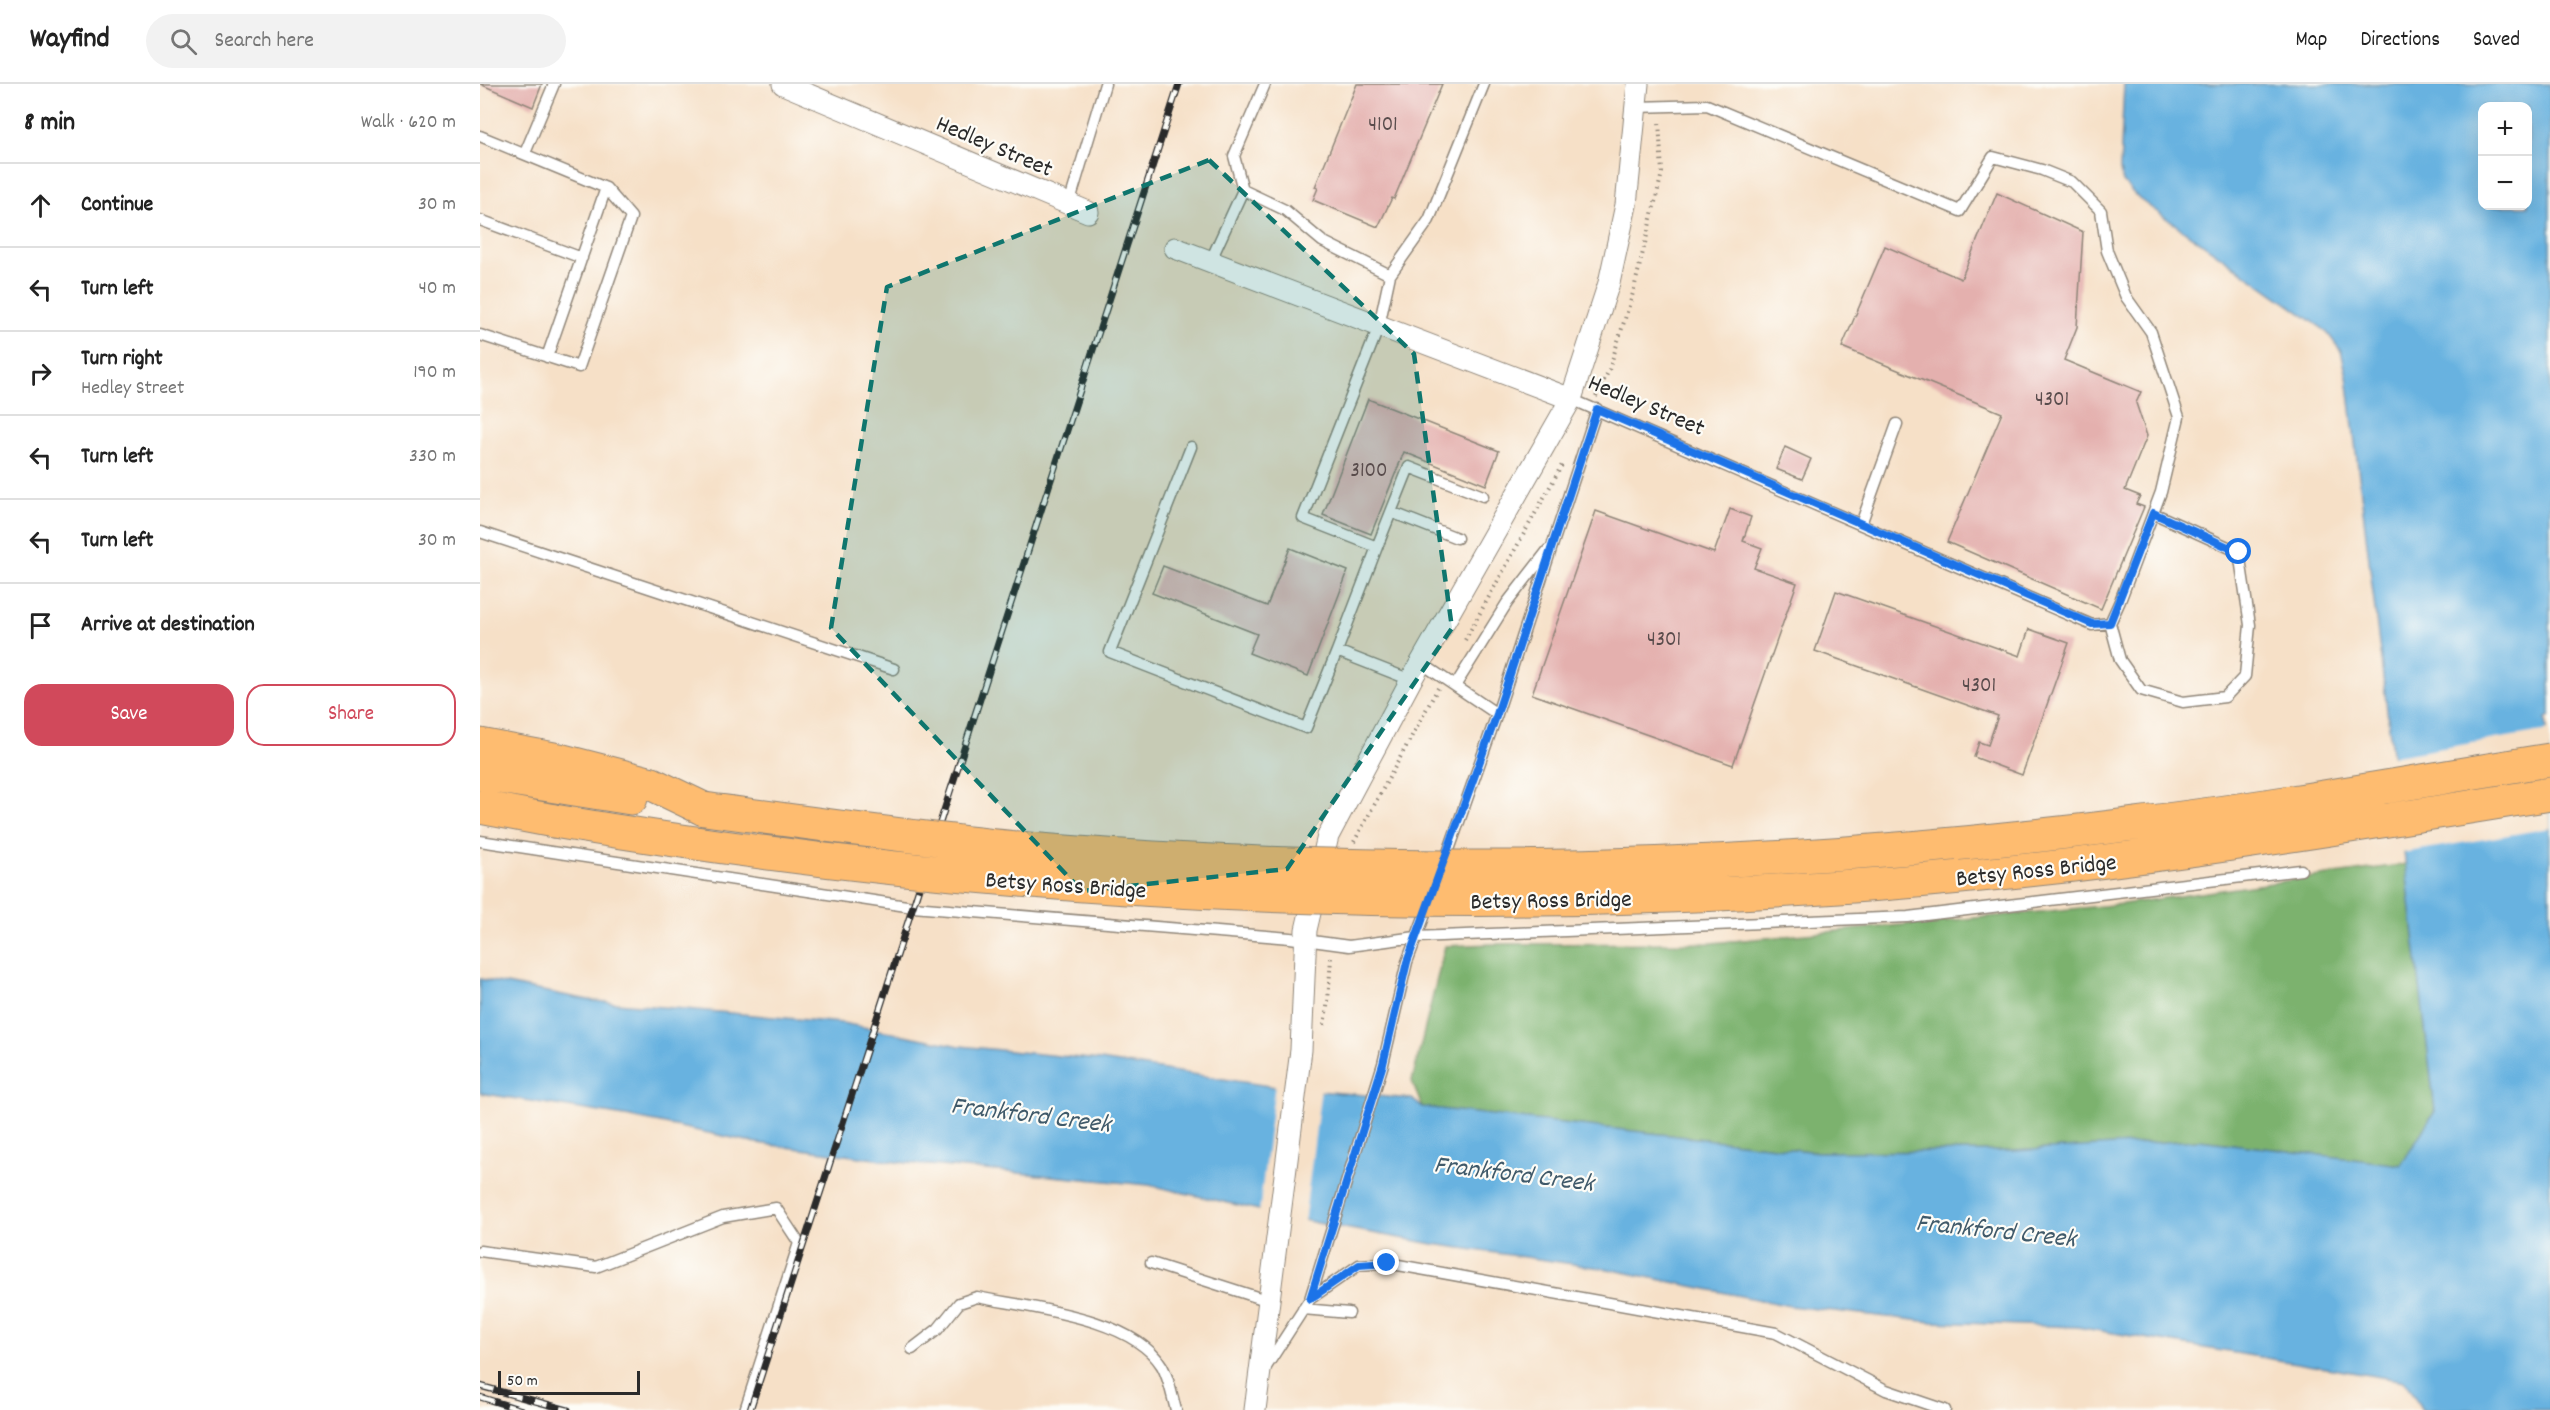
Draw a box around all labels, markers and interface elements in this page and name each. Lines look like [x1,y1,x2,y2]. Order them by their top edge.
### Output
search box [146,14,566,68]
text: Wayfind [30,21,110,61]
icon: search [167,25,200,58]
text: Search here [215,26,314,57]
text: Map [2296,26,2327,56]
text: Directions [2360,26,2440,56]
text: Saved [2473,26,2520,56]
map controls [2478,102,2532,210]
button: + [2478,102,2532,156]
text: 8 min [24,105,75,142]
street label: Hedley Street [930,108,1058,188]
text: Walk · 620 m [361,109,456,137]
house number: 4101 [1368,111,1398,141]
button: − [2478,156,2532,210]
icon: ahead [24,189,57,222]
text: Continue [81,190,153,221]
text: 30 m [418,191,456,219]
icon: left [24,273,57,306]
text: Turn left [81,274,153,305]
text: 40 m [418,275,456,303]
text: Turn right [81,344,163,375]
icon: right [24,357,57,390]
text: 190 m [413,359,456,387]
street label: Hedley Street [1582,367,1710,447]
text: Hedley Street [81,375,184,403]
house number: 4301 [2035,386,2069,416]
icon: left [24,441,57,474]
text: Turn left [81,442,153,473]
text: 330 m [409,443,456,471]
house number: 3100 [1351,457,1387,487]
icon: left [24,525,57,558]
text: Turn left [81,526,153,557]
text: 30 m [418,527,456,555]
route start [2225,538,2251,564]
icon: arrive [24,609,57,642]
text: Arrive at destination [81,610,255,641]
house number: 4301 [1647,626,1681,656]
house number: 4301 [1962,672,1996,702]
button: Save [24,684,234,746]
button: Share [246,684,456,746]
street label: Betsy Ross Bridge [1954,847,2118,897]
street label: Betsy Ross Bridge [984,864,1147,910]
street label: Betsy Ross Bridge [1470,884,1632,920]
water label: Frankford Creek [949,1088,1115,1145]
water label: Frankford Creek [1432,1147,1598,1204]
water label: Frankford Creek [1914,1206,2080,1260]
route end [1373,1249,1399,1275]
scale bar [498,1368,640,1396]
text: 50 m [507,1370,538,1393]

